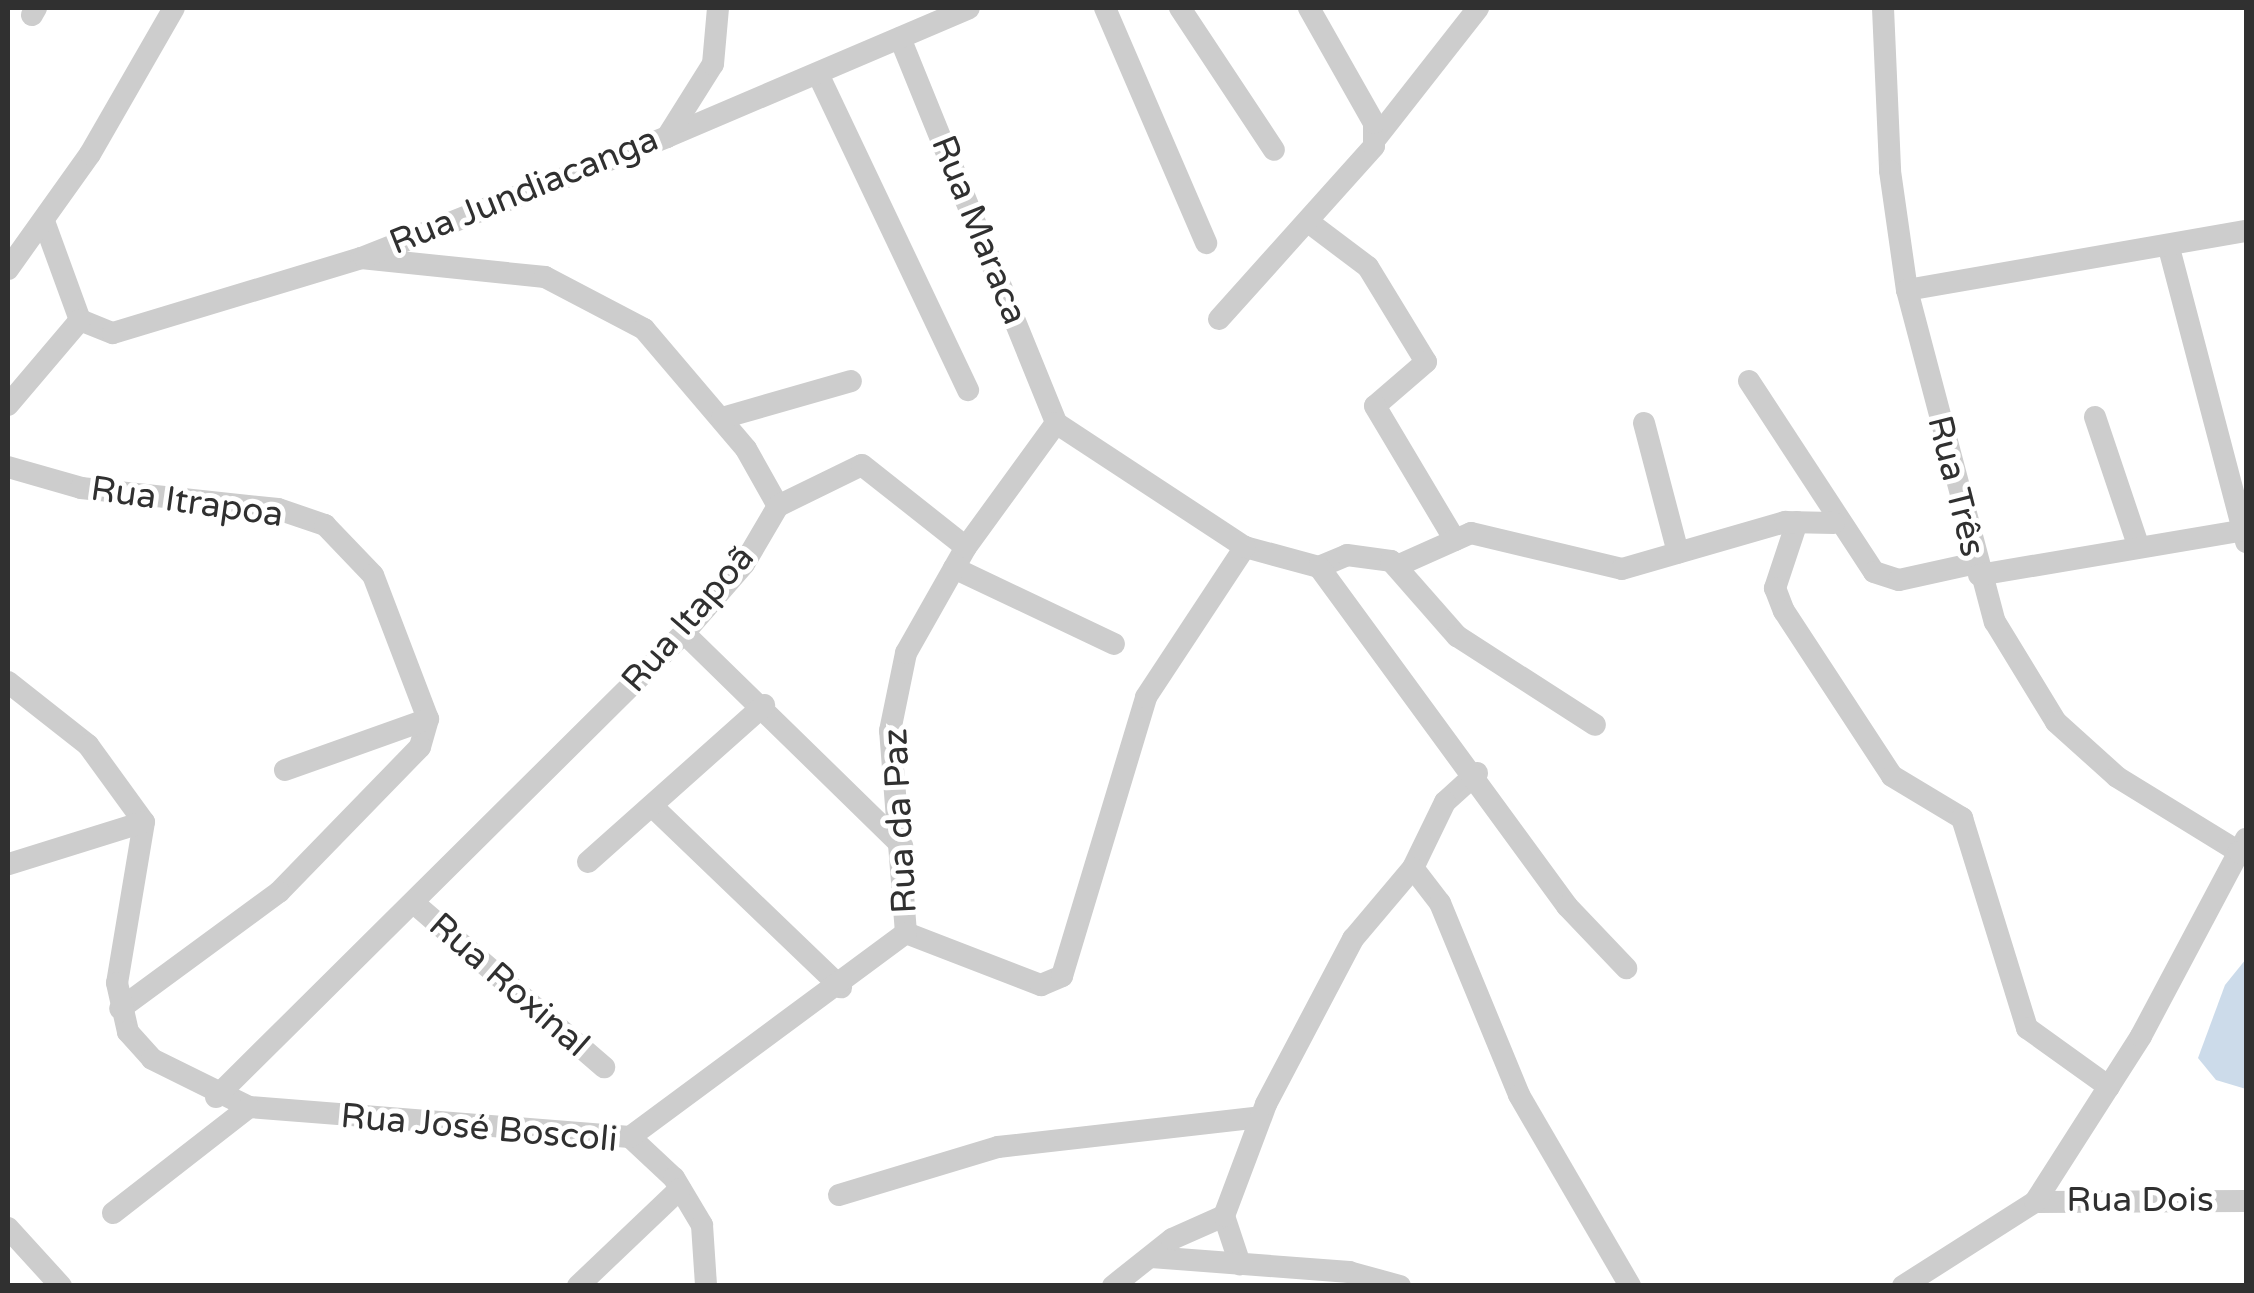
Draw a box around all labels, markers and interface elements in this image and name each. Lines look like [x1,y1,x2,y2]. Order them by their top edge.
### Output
street label: Rua Jundiacanga [384,118,664,264]
street label: Rua Maraca [922,129,1036,331]
street label: Rua Três [1918,411,1994,561]
street label: Rua Itrapoa [88,468,286,536]
street label: Rua Itapoã [613,537,763,701]
street label: Rua da Paz [874,727,926,915]
street label: Rua Roxinal [420,904,598,1066]
street label: Rua José Boscoli [339,1095,619,1161]
street label: Rua Dois [2066,1179,2214,1221]

